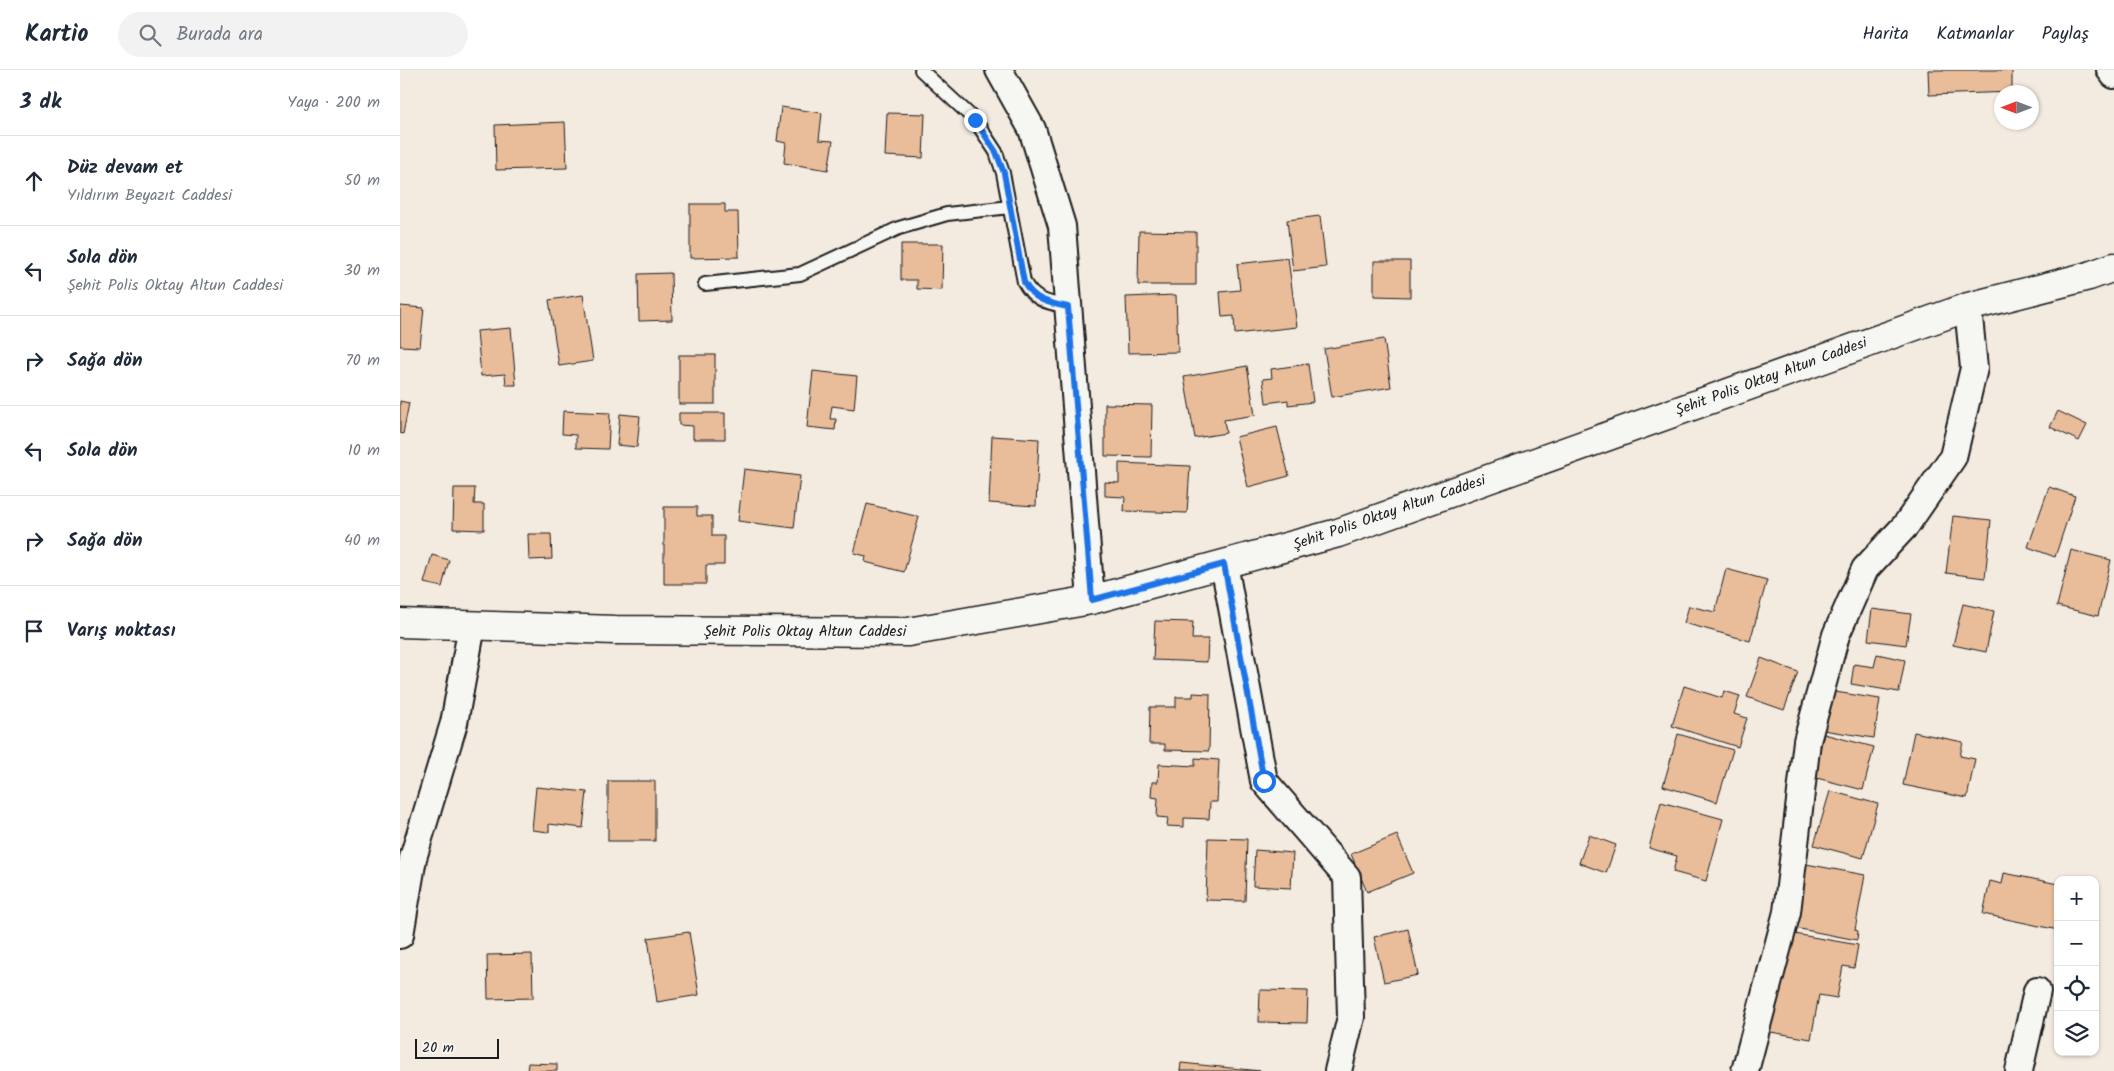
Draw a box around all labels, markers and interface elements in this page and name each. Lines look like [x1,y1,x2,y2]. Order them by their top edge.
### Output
search box [118,12,468,57]
text: Kartio [25,15,88,54]
text: Burada ara [176,20,263,50]
text: Harita [1862,20,1909,49]
text: Katmanlar [1937,20,2014,49]
text: Paylaş [2042,20,2089,49]
icon: search [136,21,164,49]
north arrow [1994,85,2039,130]
text: 3 dk [20,86,61,119]
text: Yaya · 200 m [287,90,380,115]
route end [964,109,987,132]
text: Düz devam et [67,153,183,183]
icon: ahead [20,167,48,195]
text: 50 m [344,168,380,193]
text: Yıldırım Beyazıt Caddesi [67,183,232,208]
text: Sola dön [67,243,138,273]
icon: left [20,257,48,285]
text: 30 m [344,258,380,283]
text: Şehit Polis Oktay Altun Caddesi [67,273,283,298]
street label: Şehit Polis Oktay Altun Caddesi [1672,331,1872,423]
text: Sağa dön [67,346,143,376]
icon: right [20,347,48,375]
text: 70 m [345,348,380,373]
text: Sola dön [67,436,138,466]
icon: left [20,437,48,465]
text: 10 m [348,438,380,463]
street label: Şehit Polis Oktay Altun Caddesi [1290,468,1490,557]
text: Sağa dön [67,526,143,556]
icon: right [20,527,48,555]
text: 40 m [344,528,380,553]
text: Varış noktası [67,616,175,646]
icon: arrive [20,617,48,645]
street label: Şehit Polis Oktay Altun Caddesi [704,620,908,644]
route start [1253,770,1276,793]
map controls [2054,876,2099,1056]
button: + [2054,876,2099,921]
button: − [2054,921,2099,966]
button: locate [2054,966,2099,1011]
button: layers [2054,1011,2099,1056]
scale bar [415,1036,499,1059]
text: 20 m [422,1037,454,1059]

